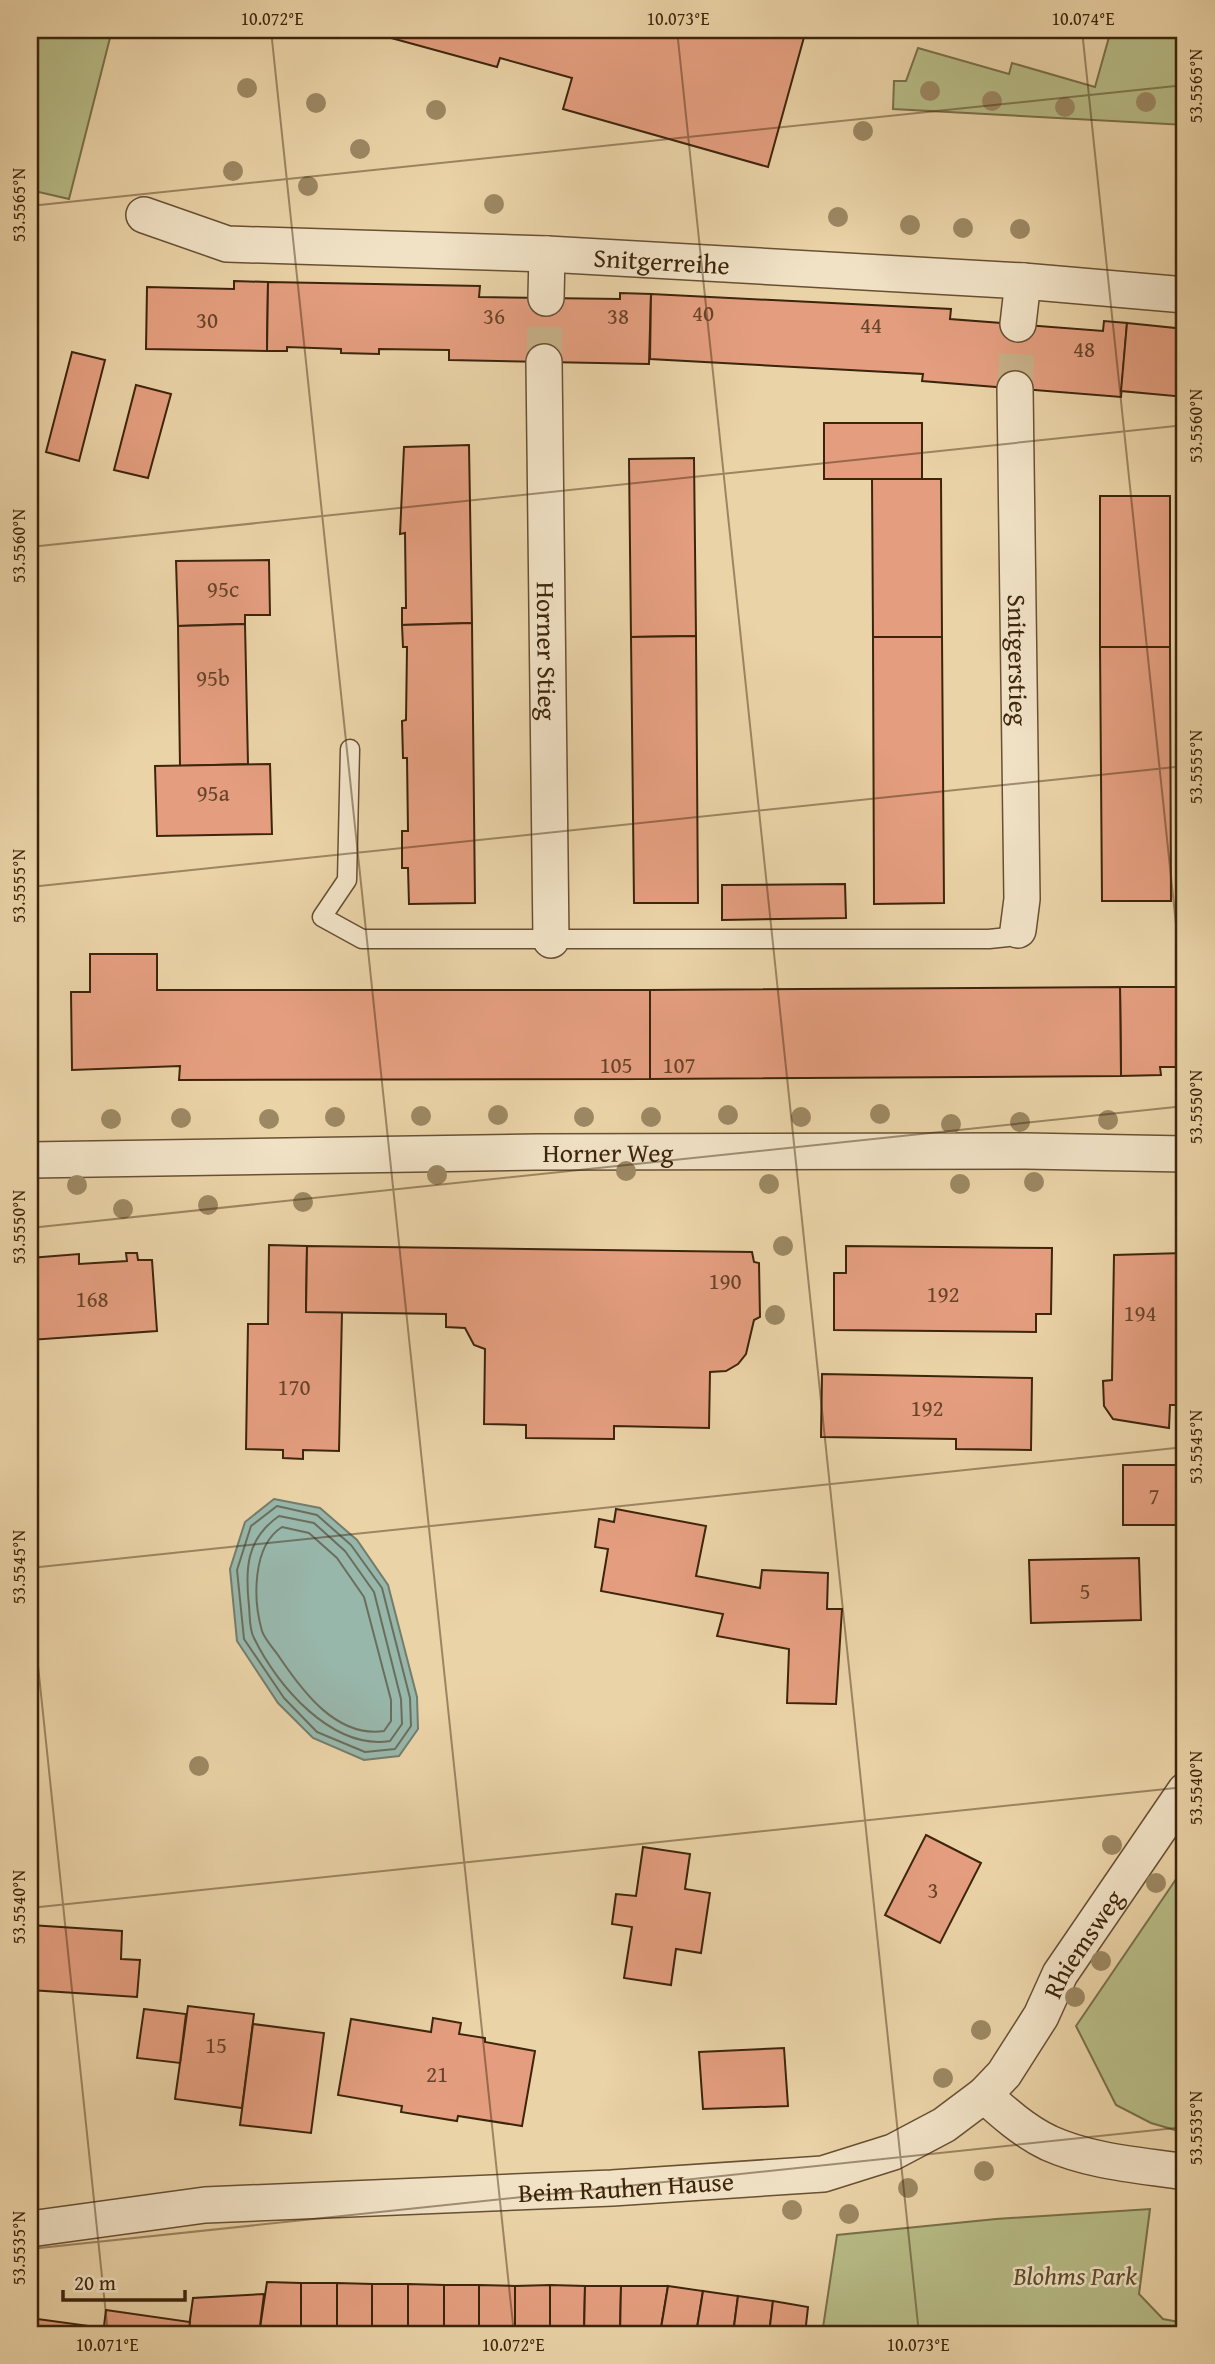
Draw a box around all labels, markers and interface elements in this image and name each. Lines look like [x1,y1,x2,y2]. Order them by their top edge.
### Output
text: 10.072°E [240,5,304,32]
text: 10.073°E [646,5,710,32]
text: 10.074°E [1051,5,1115,32]
text: 53.5565°N [1182,48,1209,123]
text: 53.5565°N [5,167,32,242]
street label: Snitgerreihe [593,237,731,284]
house number: 40 [692,296,714,329]
house number: 36 [483,299,505,332]
house number: 38 [607,299,629,332]
house number: 30 [196,303,218,336]
house number: 44 [860,308,882,341]
house number: 48 [1073,332,1095,365]
text: 53.5560°N [1182,388,1209,463]
text: 53.5560°N [5,508,32,583]
house number: 95c [207,572,239,605]
street label: Horner Stieg [527,581,568,721]
street label: Snitgerstieg [998,594,1039,726]
house number: 95b [196,661,230,694]
text: 53.5555°N [1182,729,1209,804]
house number: 95a [196,776,230,809]
text: 53.5555°N [5,848,32,923]
house number: 105 [599,1048,633,1081]
house number: 107 [662,1048,696,1081]
text: 53.5550°N [1182,1069,1209,1144]
street label: Horner Weg [543,1132,673,1171]
text: 53.5550°N [5,1189,32,1264]
house number: 190 [708,1264,742,1297]
house number: 192 [926,1277,960,1310]
house number: 168 [75,1282,109,1315]
house number: 194 [1123,1296,1157,1329]
house number: 170 [277,1370,311,1403]
house number: 192 [910,1391,944,1424]
text: 53.5545°N [1182,1409,1209,1484]
house number: 7 [1148,1479,1160,1512]
text: 53.5545°N [5,1529,32,1604]
house number: 5 [1079,1574,1091,1607]
text: 53.5540°N [1182,1750,1209,1825]
text: 53.5540°N [5,1869,32,1944]
house number: 3 [927,1873,939,1906]
street label: Rhiemsweg [1032,1881,1132,2004]
house number: 15 [205,2028,227,2061]
house number: 21 [426,2057,448,2090]
text: 53.5535°N [1182,2090,1209,2165]
street label: Beim Rauhen Hause [517,2160,735,2211]
text: 53.5535°N [5,2210,32,2285]
park label: Blohms Park [1012,2256,1137,2295]
scale bar [63,2259,186,2303]
text: 20 m [74,2267,116,2298]
text: 10.071°E [75,2331,139,2358]
text: 10.072°E [481,2331,545,2358]
text: 10.073°E [886,2331,950,2358]

